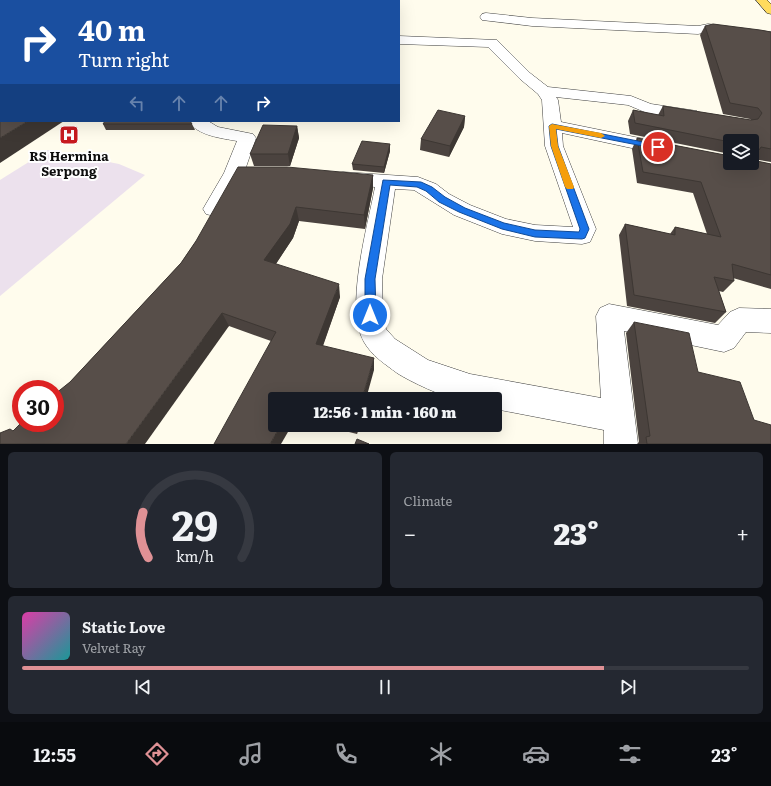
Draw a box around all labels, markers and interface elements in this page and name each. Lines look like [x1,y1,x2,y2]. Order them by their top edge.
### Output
text: 40 m [78,8,146,50]
icon: right [12,16,64,68]
text: Turn right [78,46,169,73]
icon: left [126,92,148,114]
icon: ahead [168,92,190,114]
icon: ahead [210,92,232,114]
icon: right [252,92,274,114]
hospital icon: RS Hermina Serpong [58,124,80,146]
pin [641,130,675,164]
map controls [723,134,759,170]
button: layers [723,134,759,170]
icon: arrive [647,136,669,158]
place label: RS Hermina Serpong [29,146,109,180]
position arrow [349,294,391,336]
speed limit sign: 30 [12,380,64,432]
text: 12:56 · 1 min · 160 m [313,400,457,423]
text: Climate [404,491,452,510]
text: 29 [172,492,218,554]
text: 23° [553,510,599,554]
text: − [404,516,416,549]
text: + [736,516,749,549]
text: km/h [176,545,214,566]
text: Static Love [82,615,165,638]
text: Velvet Ray [82,638,146,657]
icon: previous [132,676,154,698]
icon: pause [374,676,396,698]
icon: next [617,676,639,698]
icon: directions [143,740,171,768]
icon: music [237,740,265,768]
icon: phone [332,740,360,768]
icon: climate [427,740,455,768]
icon: car [522,740,550,768]
icon: filters [616,740,644,768]
text: 12:55 [33,741,76,768]
text: 23° [711,741,738,768]

